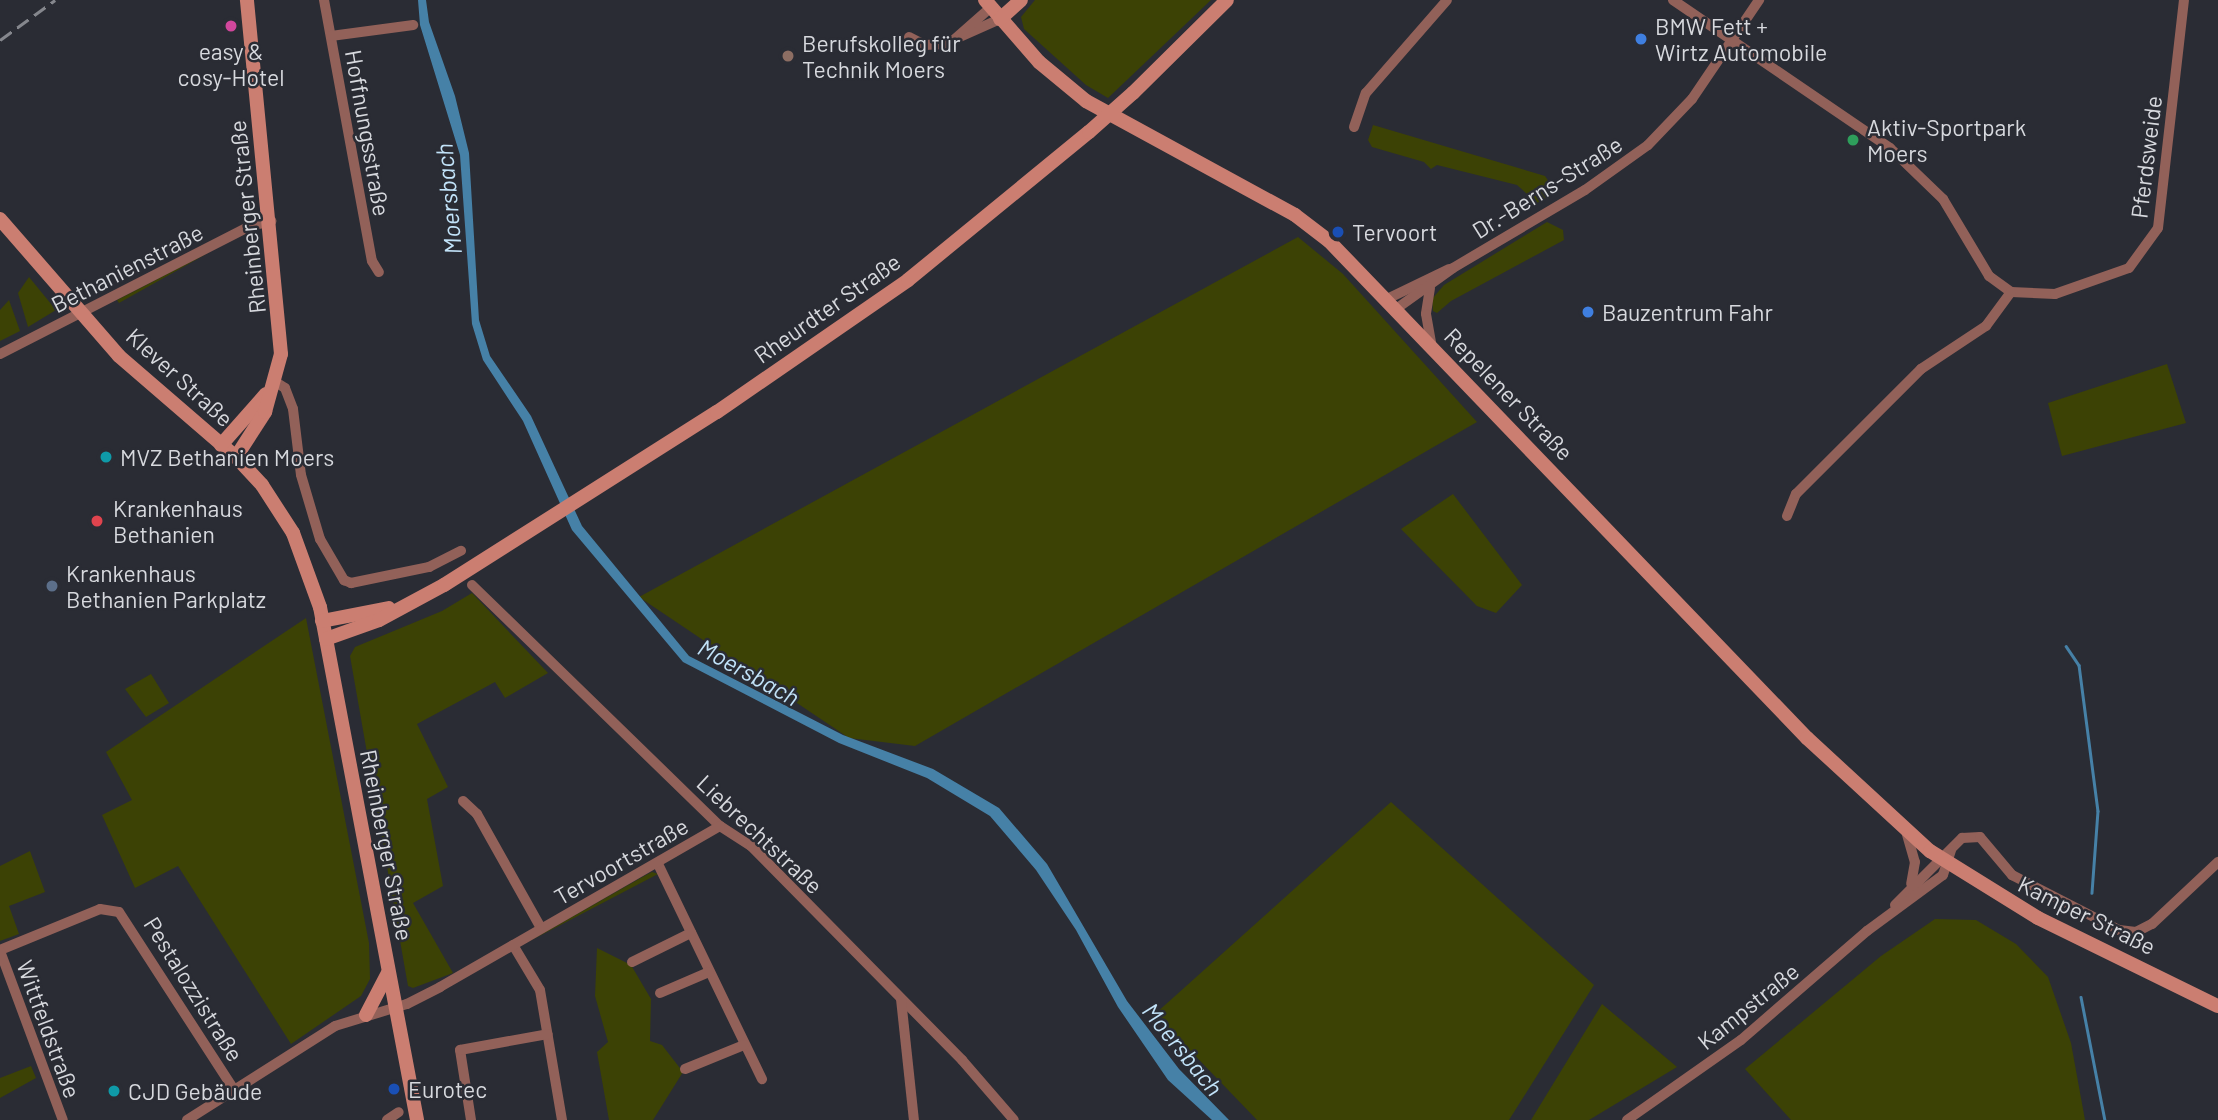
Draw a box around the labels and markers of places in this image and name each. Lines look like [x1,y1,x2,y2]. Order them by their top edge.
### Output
place label: BMW Fett + Wirtz Automobile [1655,12,1827,66]
marker: easy & cosy-Hotel [223,18,239,34]
place label: Berufskolleg für Technik Moers [802,29,961,83]
marker: BMW Fett + Wirtz Automobile [1633,31,1649,47]
place label: easy & cosy-Hotel [177,37,285,91]
marker: Berufskolleg für Technik Moers [780,48,796,64]
place label: Aktiv-Sportpark Moers [1867,113,2026,167]
marker: Aktiv-Sportpark Moers [1845,132,1861,148]
place label: Tervoort [1352,218,1437,246]
marker: Tervoort [1330,224,1346,240]
place label: Bauzentrum Fahr [1602,298,1773,326]
marker: Bauzentrum Fahr [1580,304,1596,320]
place label: MVZ Bethanien Moers [120,443,334,471]
marker: MVZ Bethanien Moers [98,449,114,465]
place label: Krankenhaus Bethanien [113,494,243,548]
marker: Krankenhaus Bethanien [87,511,107,531]
place label: Krankenhaus Bethanien Parkplatz [66,559,266,613]
marker: Krankenhaus Bethanien Parkplatz [44,578,60,594]
place label: Eurotec [408,1075,487,1103]
place label: CJD Gebäude [128,1077,262,1105]
marker: Eurotec [386,1081,402,1097]
marker: CJD Gebäude [106,1083,122,1099]

